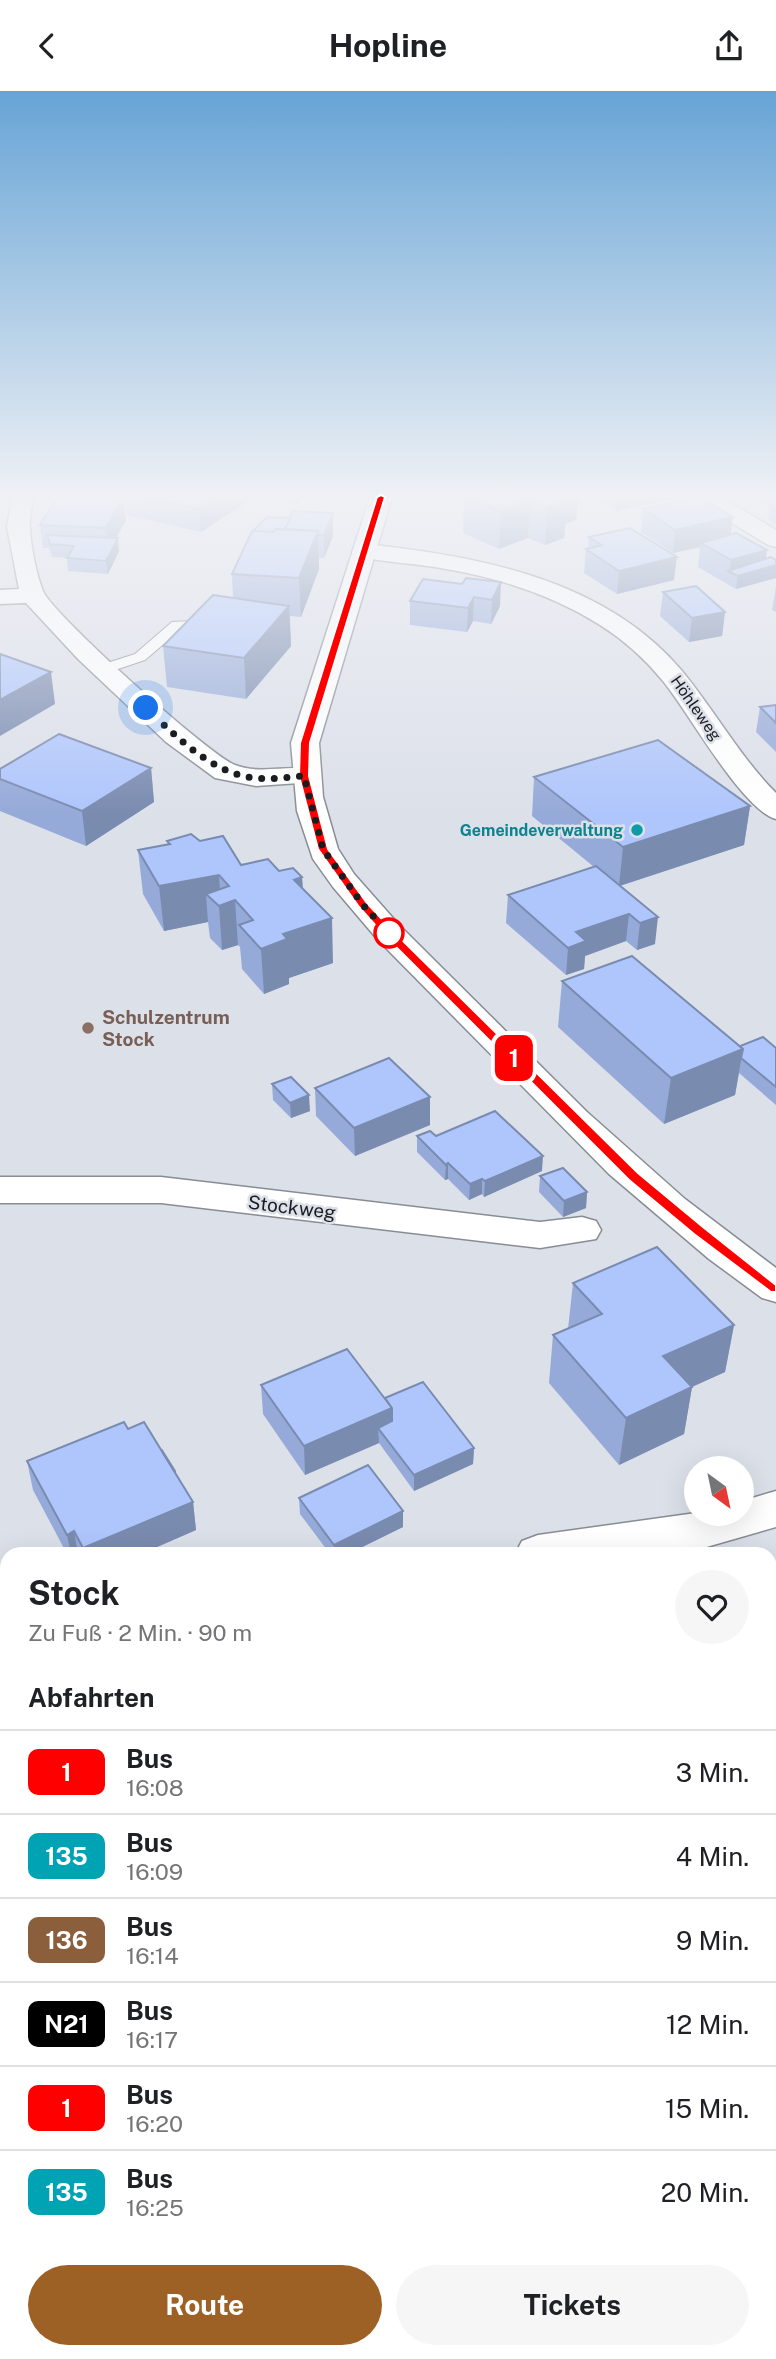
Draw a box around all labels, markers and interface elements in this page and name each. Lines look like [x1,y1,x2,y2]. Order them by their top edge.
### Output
icon: back [28,27,66,65]
text: Hopline [329,27,447,64]
icon: share [710,27,748,65]
street label: Höhleweg [667,672,725,744]
your location [128,690,163,725]
place label: Gemeindeverwaltung [460,821,623,840]
marker: Gemeindeverwaltung [629,822,645,838]
unlabelled marker [374,918,404,948]
place label: Schulzentrum Stock [102,1006,230,1050]
marker: Schulzentrum Stock [80,1020,96,1036]
line badge: 1 [491,1035,537,1081]
text: 1 [509,1044,519,1072]
street label: Stockweg [247,1191,337,1223]
north arrow [684,1456,754,1526]
map controls [684,1456,754,1526]
button: heart [675,1570,749,1644]
text: Stock [28,1574,120,1612]
text: Zu Fuß · 2 Min. · 90 m [28,1619,252,1646]
text: Abfahrten [28,1682,154,1713]
text: Bus [126,1743,173,1774]
text: 3 Min. [676,1757,749,1788]
text: 1 [61,1758,72,1786]
text: 16:08 [126,1774,184,1801]
text: Bus [126,1827,173,1858]
text: 4 Min. [676,1841,749,1872]
text: 135 [45,1842,88,1870]
text: 16:09 [126,1858,183,1885]
text: Bus [126,1911,173,1942]
text: 9 Min. [676,1925,749,1956]
text: 136 [45,1926,88,1954]
text: 16:14 [126,1942,179,1969]
text: Bus [126,1995,173,2026]
text: 12 Min. [666,2009,749,2040]
text: N21 [44,2010,89,2038]
text: 16:17 [126,2026,178,2053]
text: Bus [126,2079,173,2110]
text: 15 Min. [665,2093,749,2124]
text: 1 [61,2094,72,2122]
text: 16:20 [126,2110,183,2137]
text: Bus [126,2163,173,2194]
text: 20 Min. [661,2177,749,2208]
text: 135 [45,2178,88,2206]
text: 16:25 [126,2194,184,2221]
button: Route [28,2265,382,2345]
button: Tickets [396,2265,749,2345]

